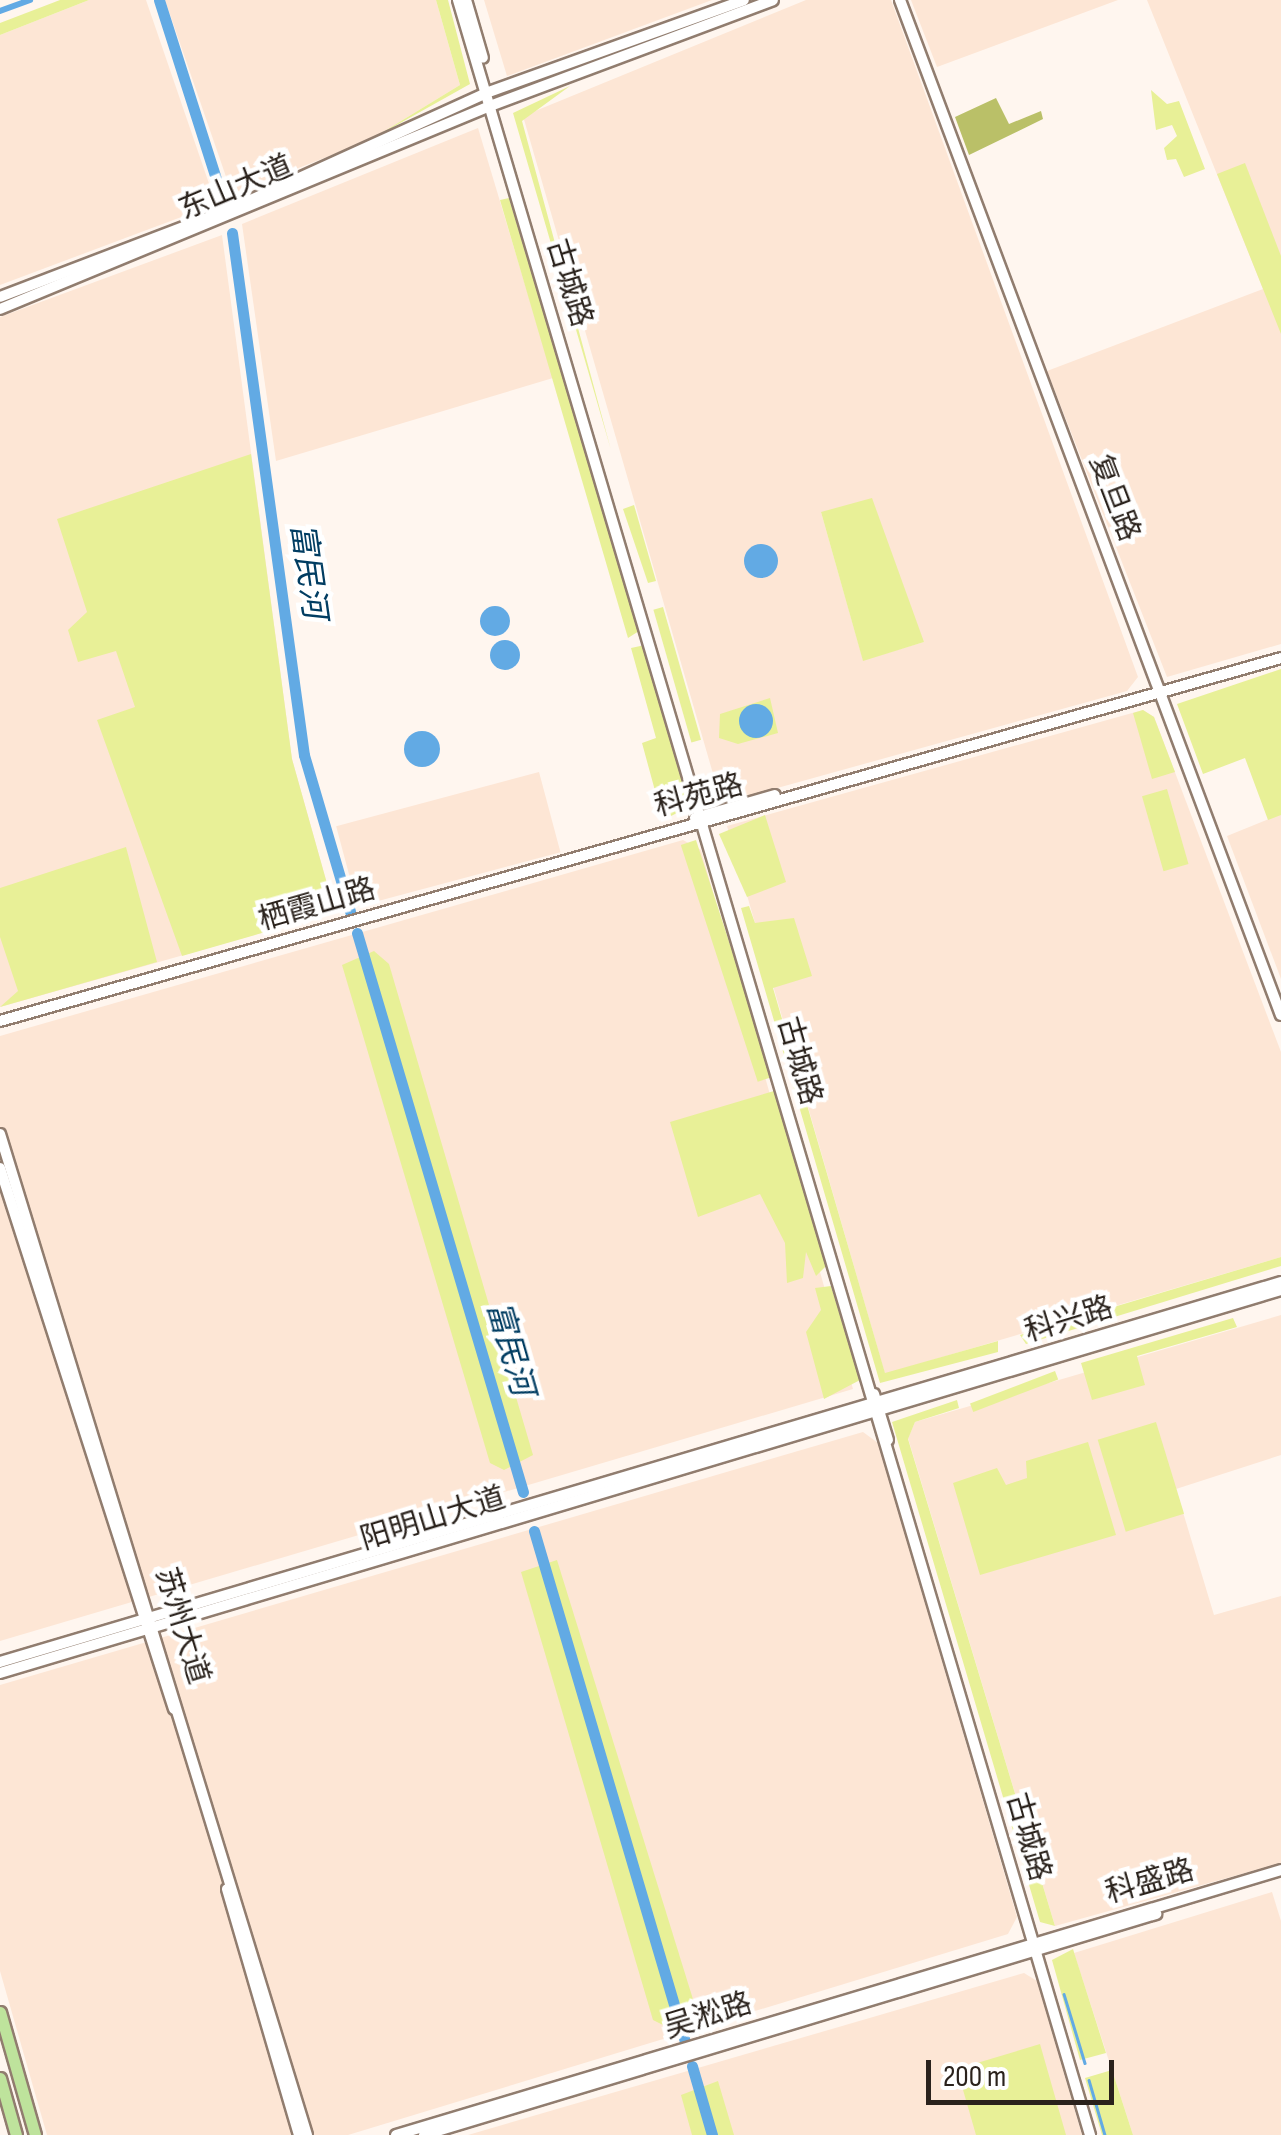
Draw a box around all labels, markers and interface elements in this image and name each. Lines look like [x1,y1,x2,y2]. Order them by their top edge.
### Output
street label: 东山大道 [174,148,298,228]
street label: 古城路 [539,235,599,331]
street label: 复旦路 [1081,450,1147,546]
water label: 富民河 [281,521,333,621]
street label: 科苑路 [651,767,747,825]
street label: 栖霞山路 [254,871,380,939]
street label: 古城路 [769,1013,829,1109]
street label: 科兴路 [1021,1290,1117,1350]
water label: 富民河 [477,1298,541,1400]
street label: 阳明山大道 [356,1480,510,1558]
street label: 苏州大道 [147,1563,217,1689]
street label: 古城路 [998,1789,1058,1885]
street label: 科盛路 [1102,1852,1198,1912]
street label: 吴淞路 [660,1986,756,2046]
scale bar [931,2040,1118,2102]
text: 200 m [943,2059,1006,2095]

